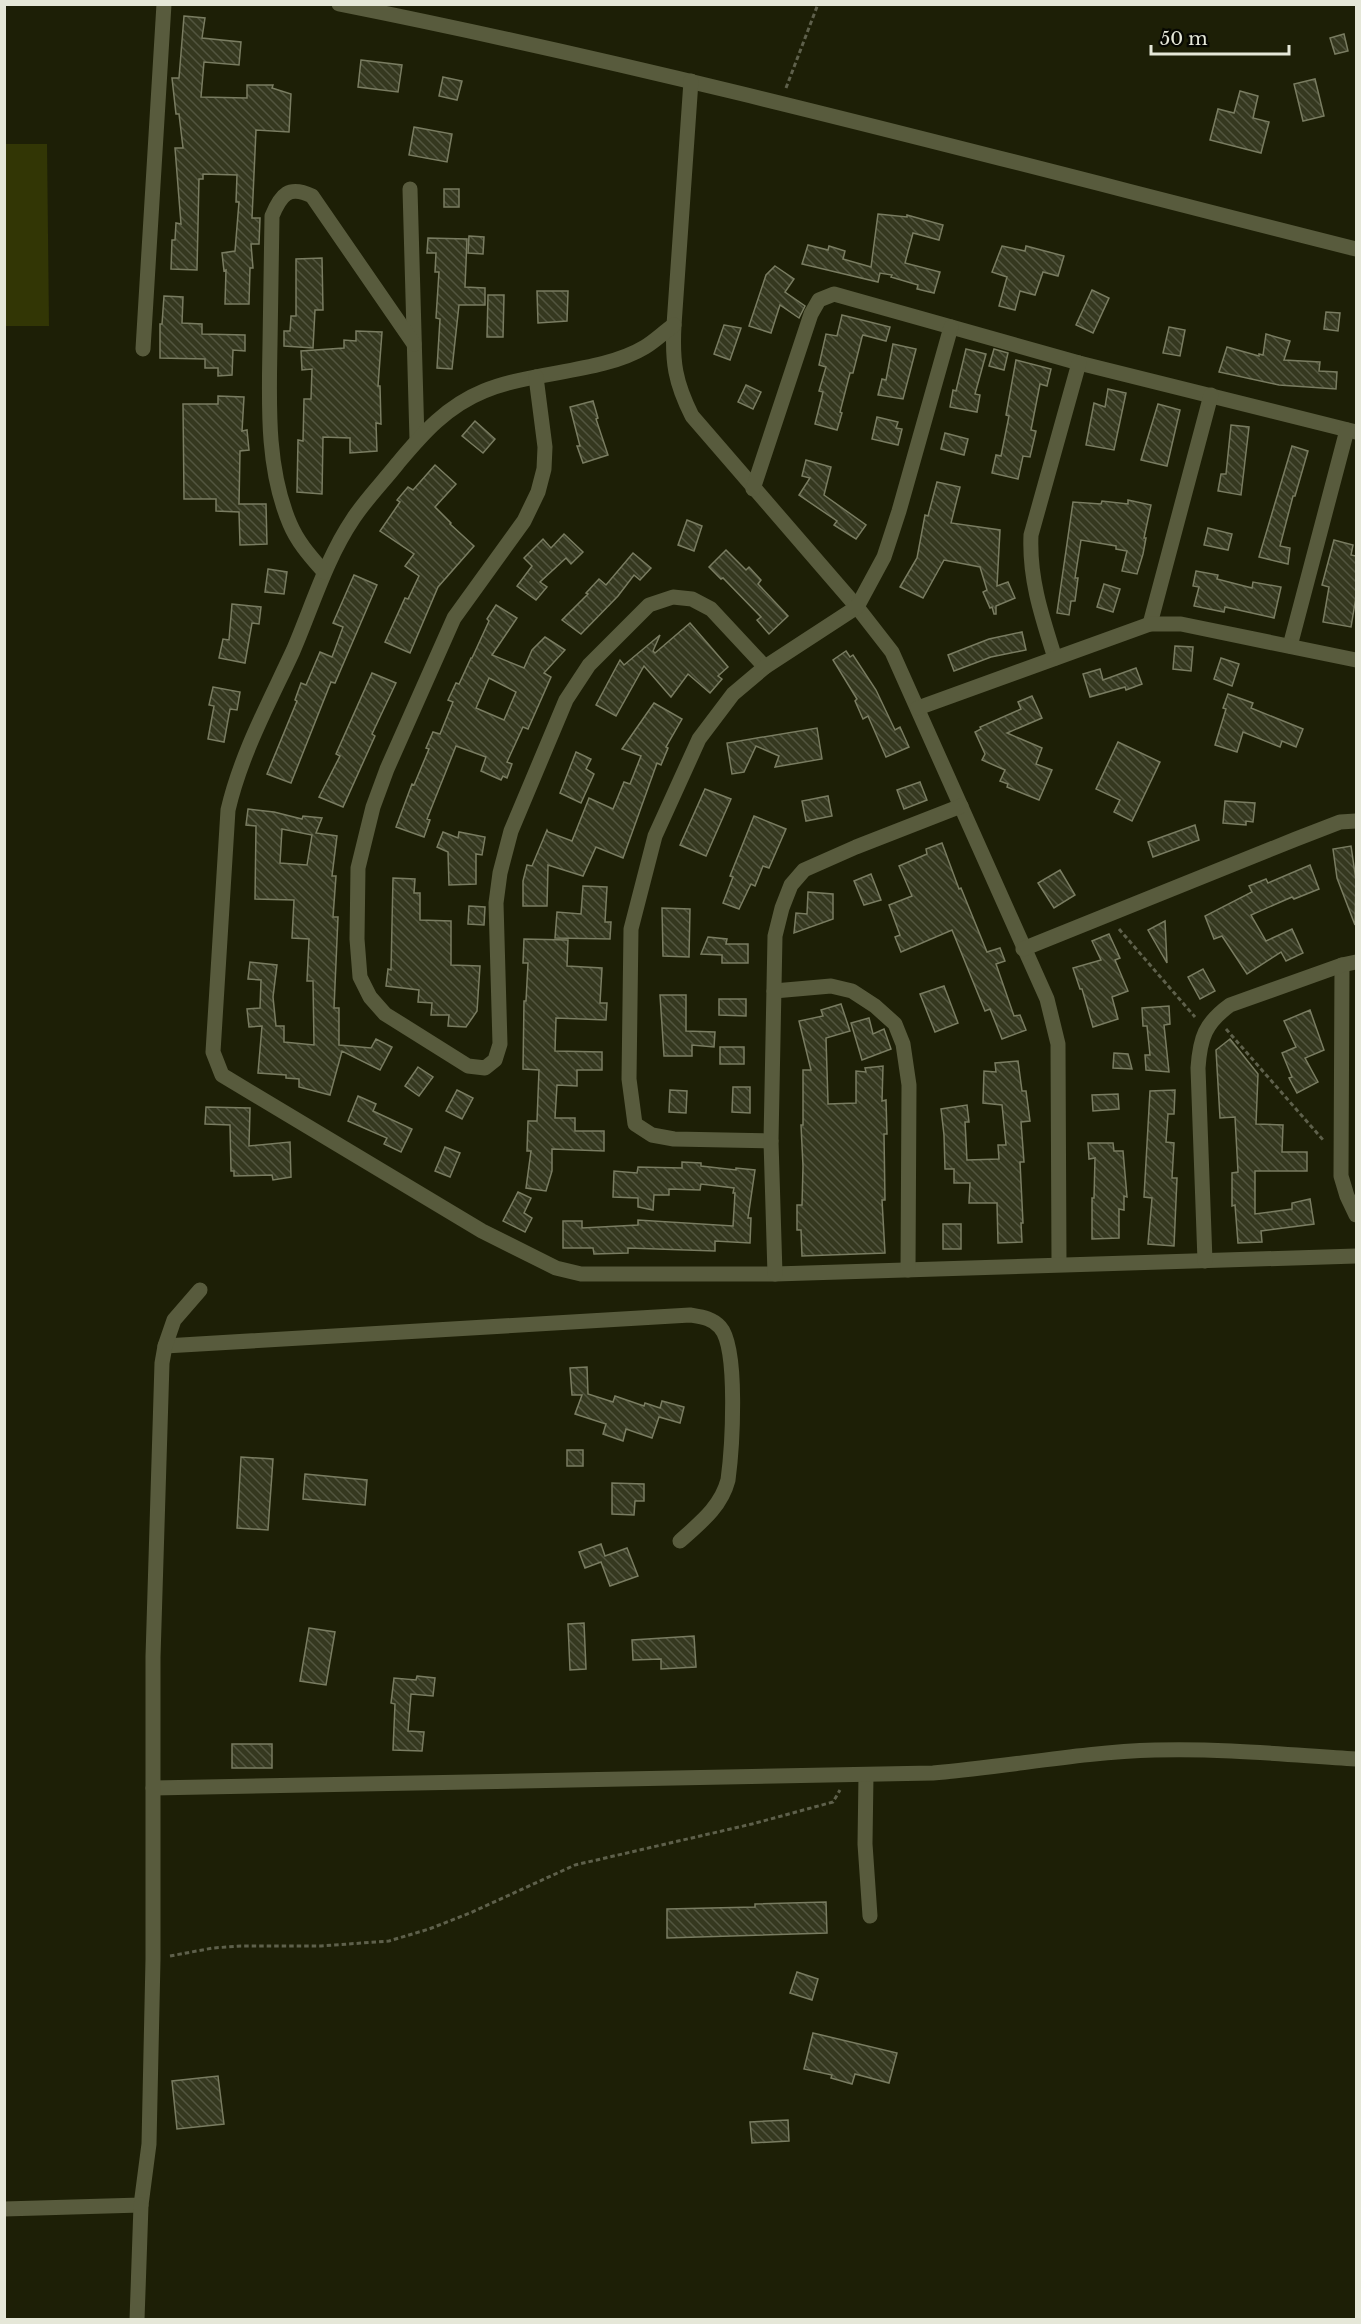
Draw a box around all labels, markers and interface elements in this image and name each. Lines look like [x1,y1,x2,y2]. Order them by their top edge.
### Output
scale bar [1151,18,1289,56]
text: 50 m [1160,28,1208,50]

